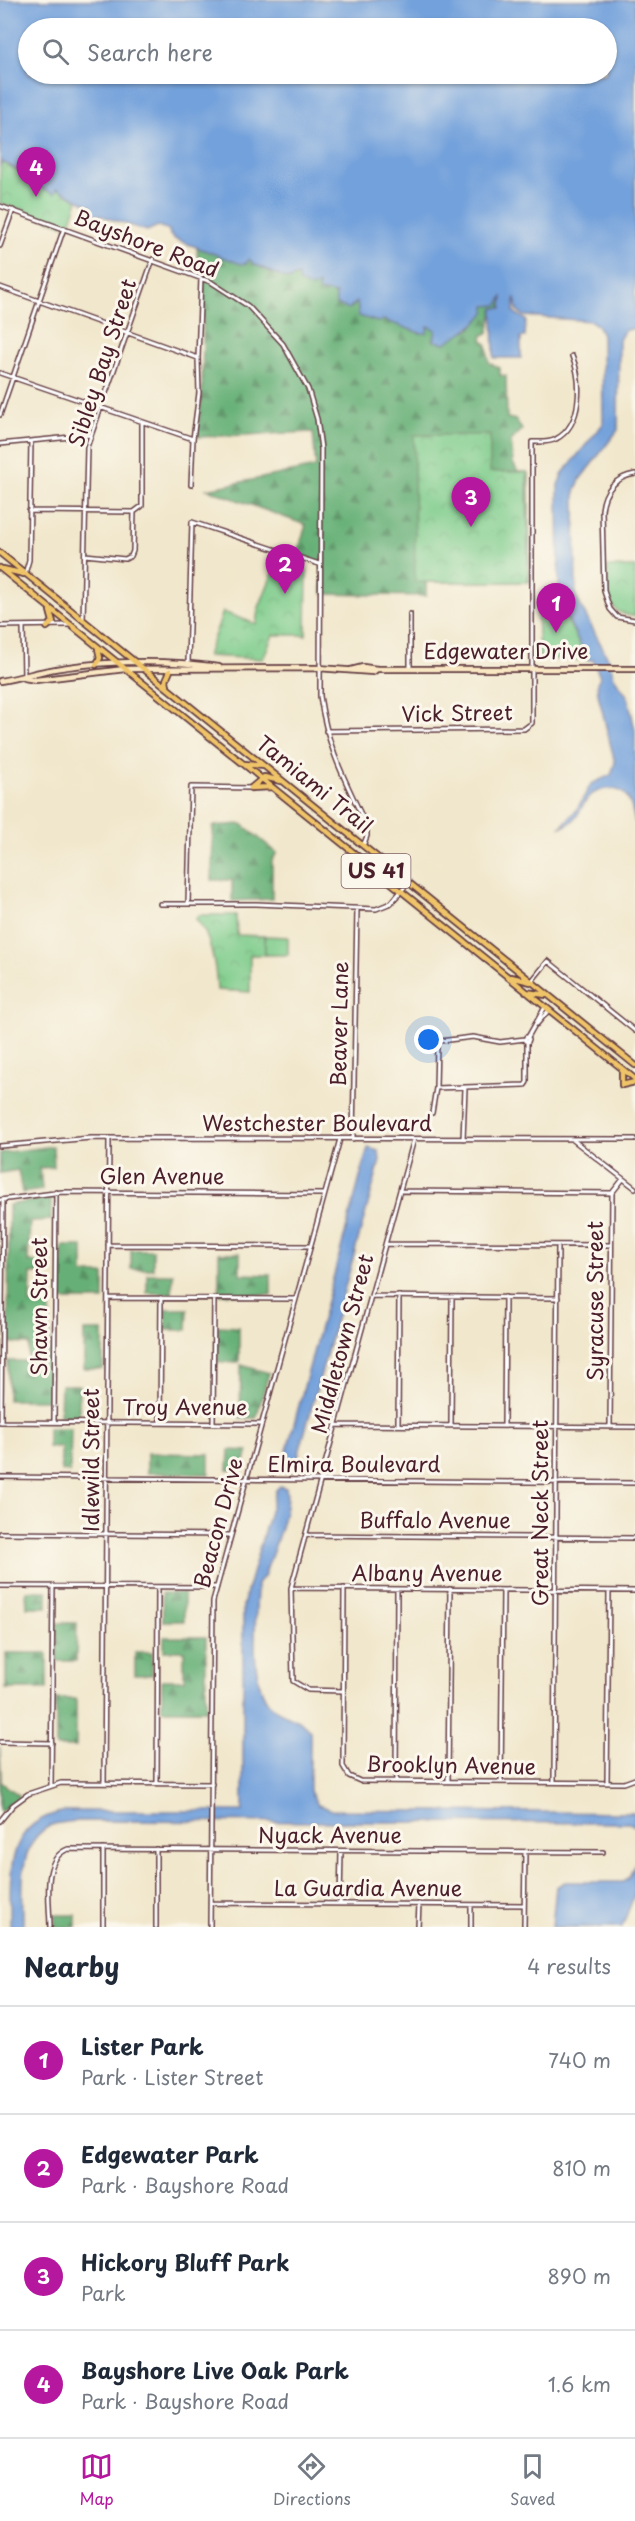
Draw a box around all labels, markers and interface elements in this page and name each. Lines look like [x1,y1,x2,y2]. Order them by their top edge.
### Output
search box [18,18,617,84]
icon: search [39,35,72,68]
text: Search here [87,35,213,68]
pin: 4 [16,148,56,197]
street label: Bayshore Road [70,200,224,284]
street label: Sibley Bay Street [59,274,143,451]
pin: 3 [452,478,490,527]
pin: 2 [266,544,304,594]
pin: 1 [536,584,576,633]
street label: Edgewater Drive [423,634,589,666]
street label: Vick Street [401,695,513,729]
street label: Tamiami Trail [250,726,380,840]
road number: US 41 [342,854,410,888]
street label: Beaver Lane [321,961,355,1087]
your location [414,1025,443,1054]
street label: Westchester Boulevard [202,1106,432,1138]
street label: Glen Avenue [99,1159,225,1191]
street label: Syracuse Street [578,1221,610,1381]
street label: Shawn Street [22,1237,54,1377]
street label: Middletown Street [302,1250,380,1437]
street label: Idlewild Street [74,1388,106,1532]
street label: Troy Avenue [122,1390,248,1422]
street label: Great Neck Street [523,1420,555,1606]
street label: Elmira Boulevard [268,1447,441,1479]
street label: Beacon Drive [184,1454,250,1591]
street label: Buffalo Avenue [359,1503,511,1535]
street label: Albany Avenue [352,1556,502,1588]
street label: Brooklyn Avenue [366,1747,536,1781]
street label: Nyack Avenue [258,1818,402,1850]
street label: La Guardia Avenue [274,1871,462,1903]
text: Nearby [24,1947,119,1986]
text: 4 results [527,1951,611,1981]
text: Lister Park [81,2029,204,2062]
text: 1 [39,2045,48,2075]
text: 740 m [548,2045,611,2075]
text: Park · Lister Street [81,2062,263,2092]
text: Edgewater Park [81,2137,259,2170]
text: 2 [36,2153,51,2183]
text: 810 m [552,2153,611,2183]
text: Park · Bayshore Road [81,2170,289,2200]
text: Hickory Bluff Park [81,2245,289,2278]
text: 3 [37,2261,50,2291]
text: 890 m [548,2261,611,2291]
text: Park [81,2278,126,2308]
text: Bayshore Live Oak Park [81,2353,349,2386]
text: 4 [37,2369,50,2399]
text: 1.6 km [548,2369,611,2399]
text: Park · Bayshore Road [81,2386,289,2416]
tab: Map [80,2450,114,2510]
tab: Directions [273,2450,351,2510]
tab: Saved [510,2450,555,2510]

